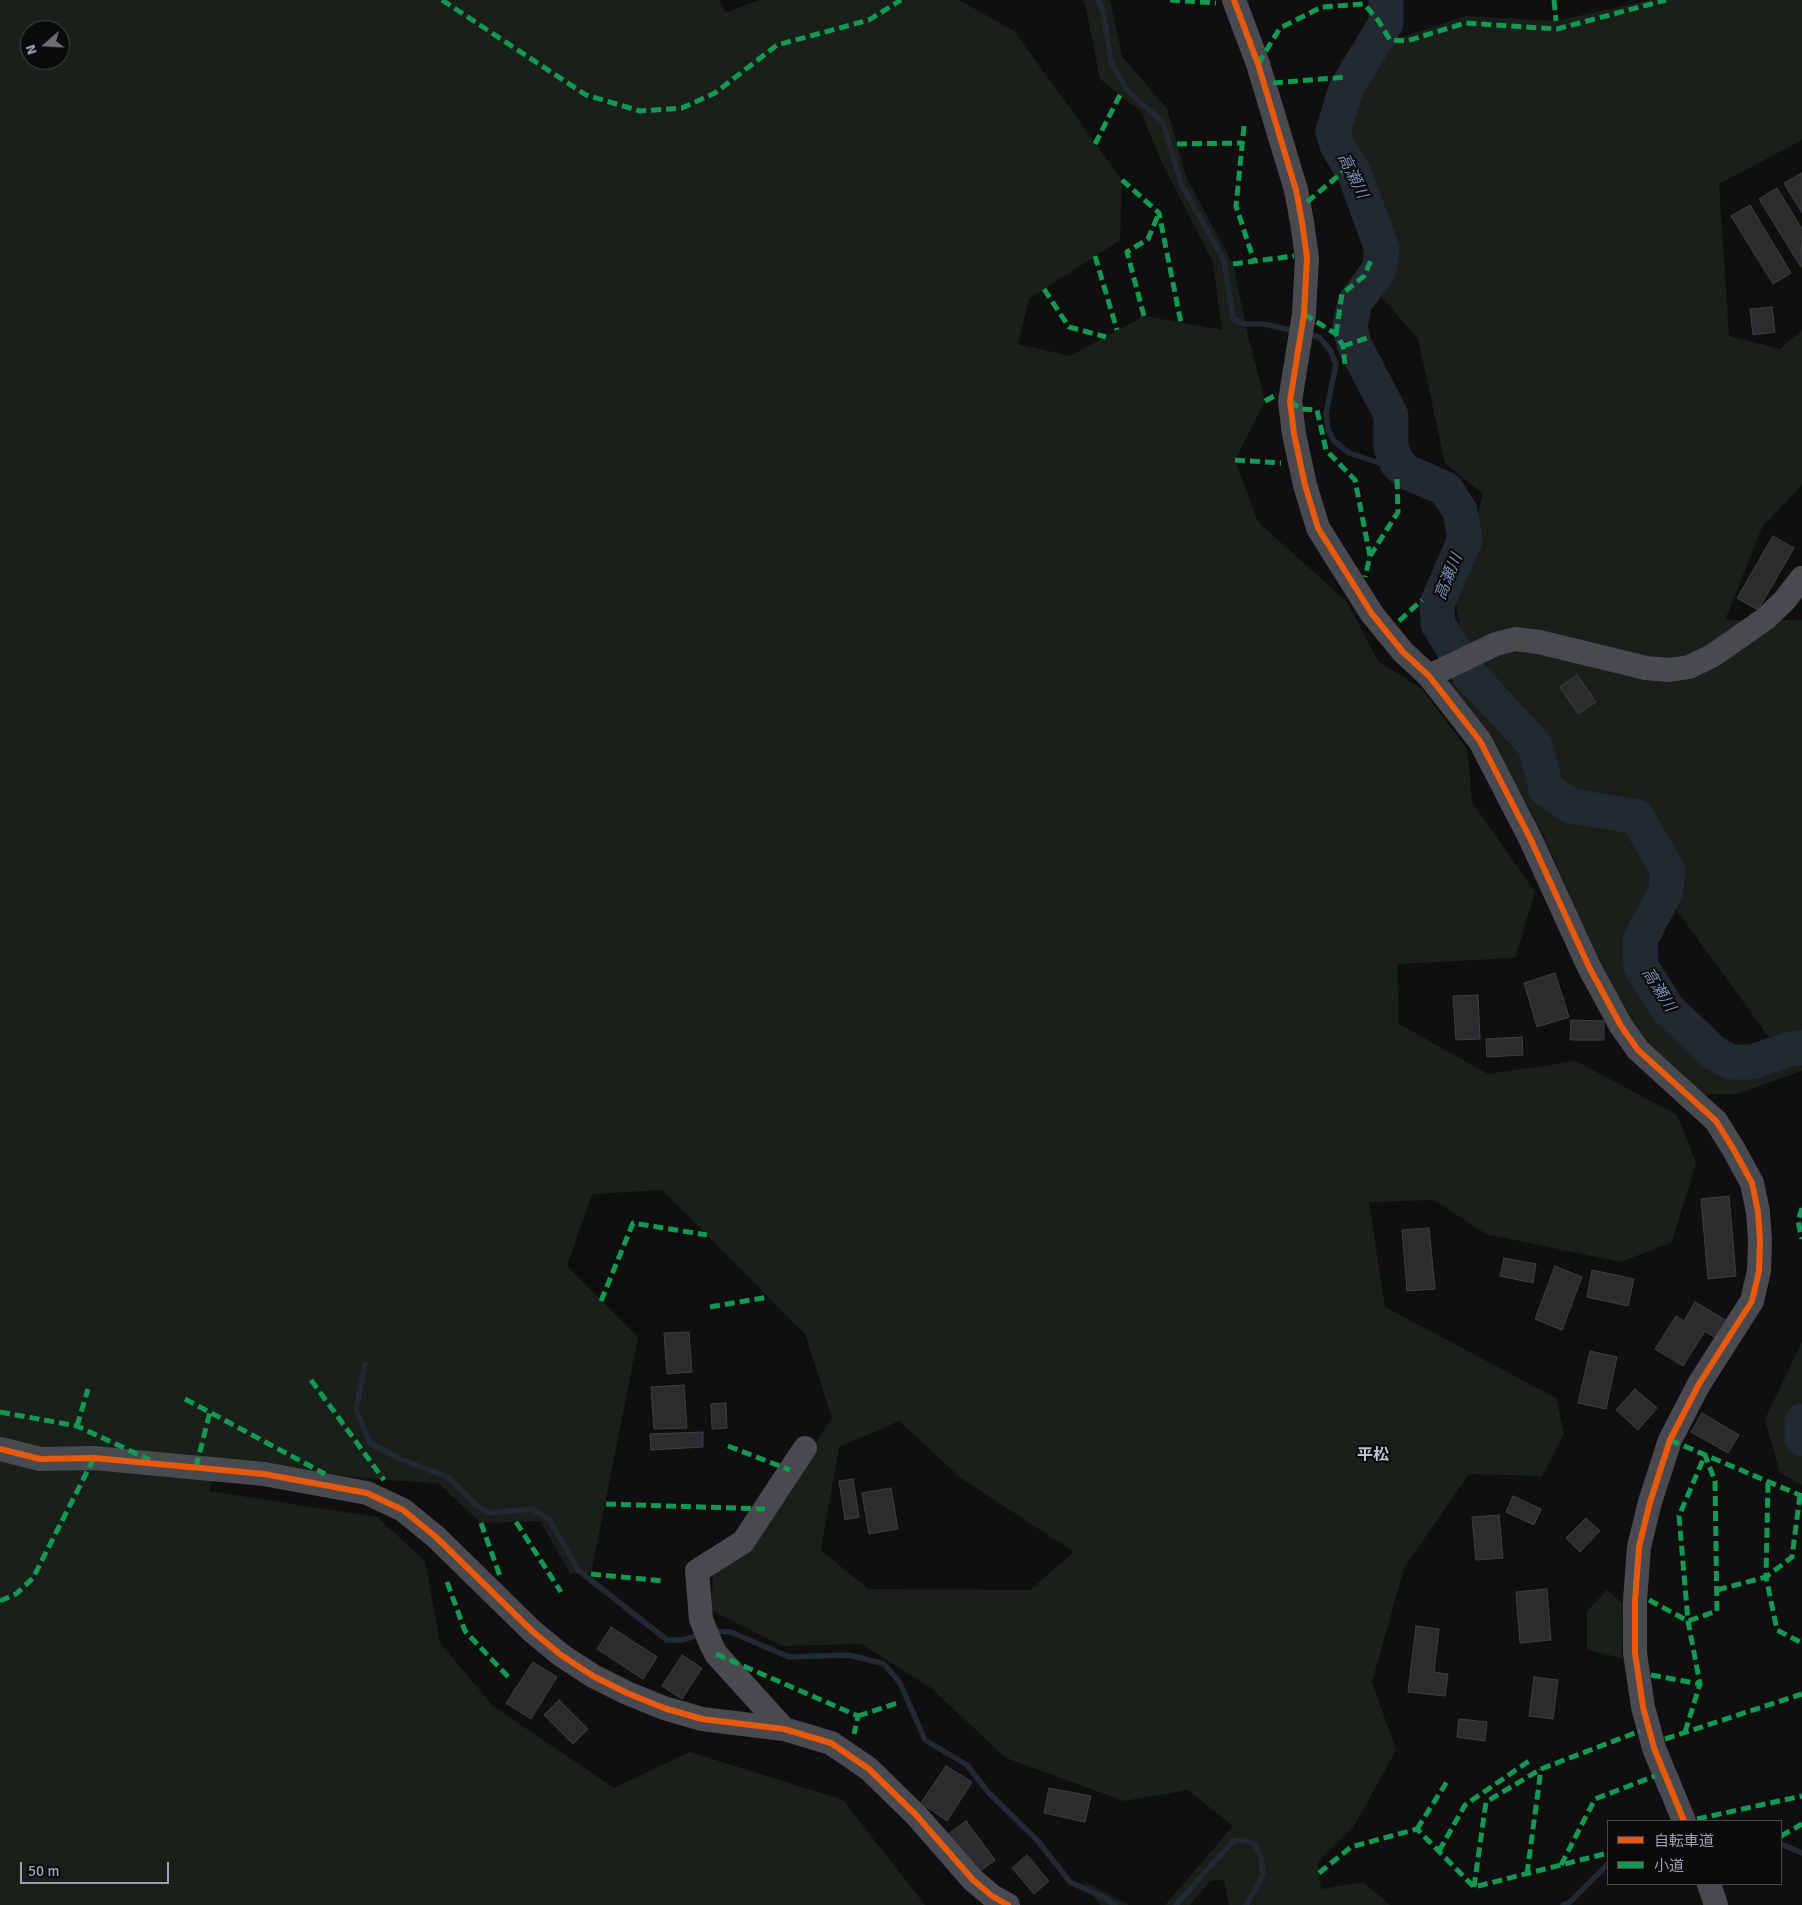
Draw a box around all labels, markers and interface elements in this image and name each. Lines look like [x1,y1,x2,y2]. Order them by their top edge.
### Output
north arrow [20,20,70,70]
text: N [22,42,41,57]
water label: 高瀬川 [1333,150,1371,202]
water label: 高瀬川 [1431,551,1467,603]
water label: 高瀬川 [1637,965,1679,1015]
district label: 平松 [1357,1446,1389,1466]
legend [1607,1820,1782,1885]
text: 自転車道 [1654,1832,1714,1850]
scale bar [22,1852,171,1884]
text: 小道 [1654,1857,1684,1875]
text: 50 m [28,1862,59,1880]

